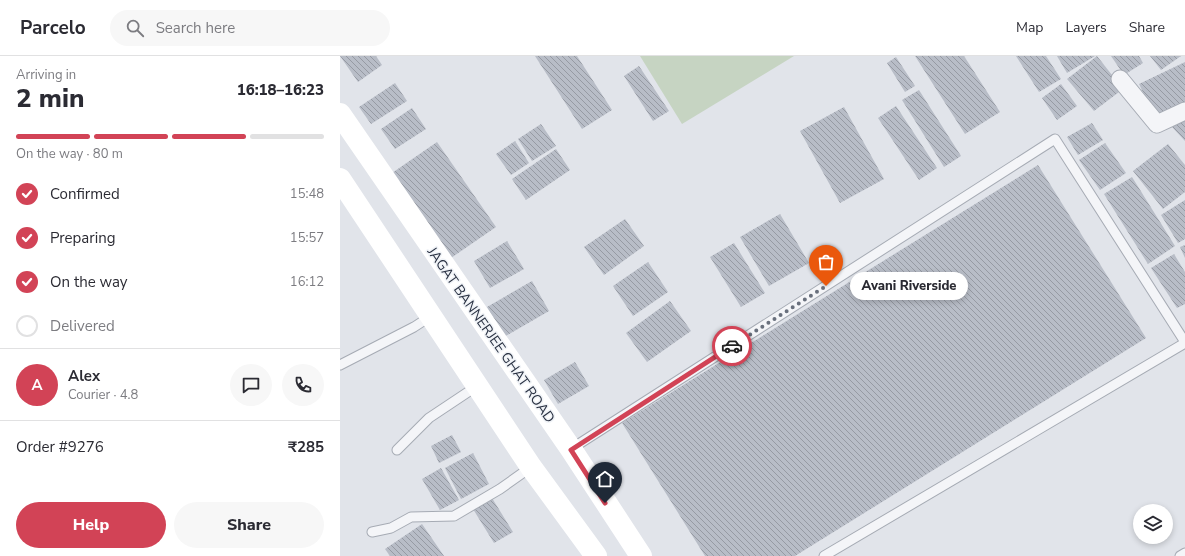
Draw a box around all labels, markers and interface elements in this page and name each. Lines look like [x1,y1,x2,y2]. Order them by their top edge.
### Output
search box [110,10,390,46]
text: Parcelo [20,15,86,41]
icon: search [124,17,146,39]
text: Search here [156,18,235,38]
text: Map [1016,18,1043,37]
text: Layers [1065,18,1107,37]
text: Share [1129,18,1165,37]
text: Arriving in [16,66,76,84]
text: 16:18–16:23 [237,80,324,100]
text: 2 min [16,81,84,116]
text: On the way · 80 m [16,145,123,163]
icon: check [16,183,38,205]
text: Confirmed [50,184,120,204]
text: 15:48 [290,185,324,203]
icon: check [16,227,38,249]
text: Preparing [50,228,115,248]
text: 15:57 [290,229,324,247]
street label: JAGAT BANNERJEE GHAT ROAD [422,242,559,427]
pin [809,245,843,286]
icon: bag [815,251,837,273]
icon: check [16,271,38,293]
text: On the way [50,272,128,292]
callout: Avani Riverside [850,272,968,300]
text: 16:12 [290,273,324,291]
text: Avani Riverside [861,277,957,295]
text: Delivered [50,316,115,336]
courier [712,326,752,366]
icon: car [721,335,743,357]
button: chat [230,364,272,406]
button: phone [282,364,324,406]
text: Alex [68,366,100,386]
text: A [31,375,43,395]
text: Courier · 4.8 [68,386,138,404]
text: Order #9276 [16,437,104,457]
text: ₹285 [288,437,324,457]
pin [588,462,622,503]
icon: home [594,468,616,490]
button: Help [16,502,166,548]
button: Share [174,502,324,548]
map controls [1133,504,1173,544]
button: layers [1133,504,1173,544]

